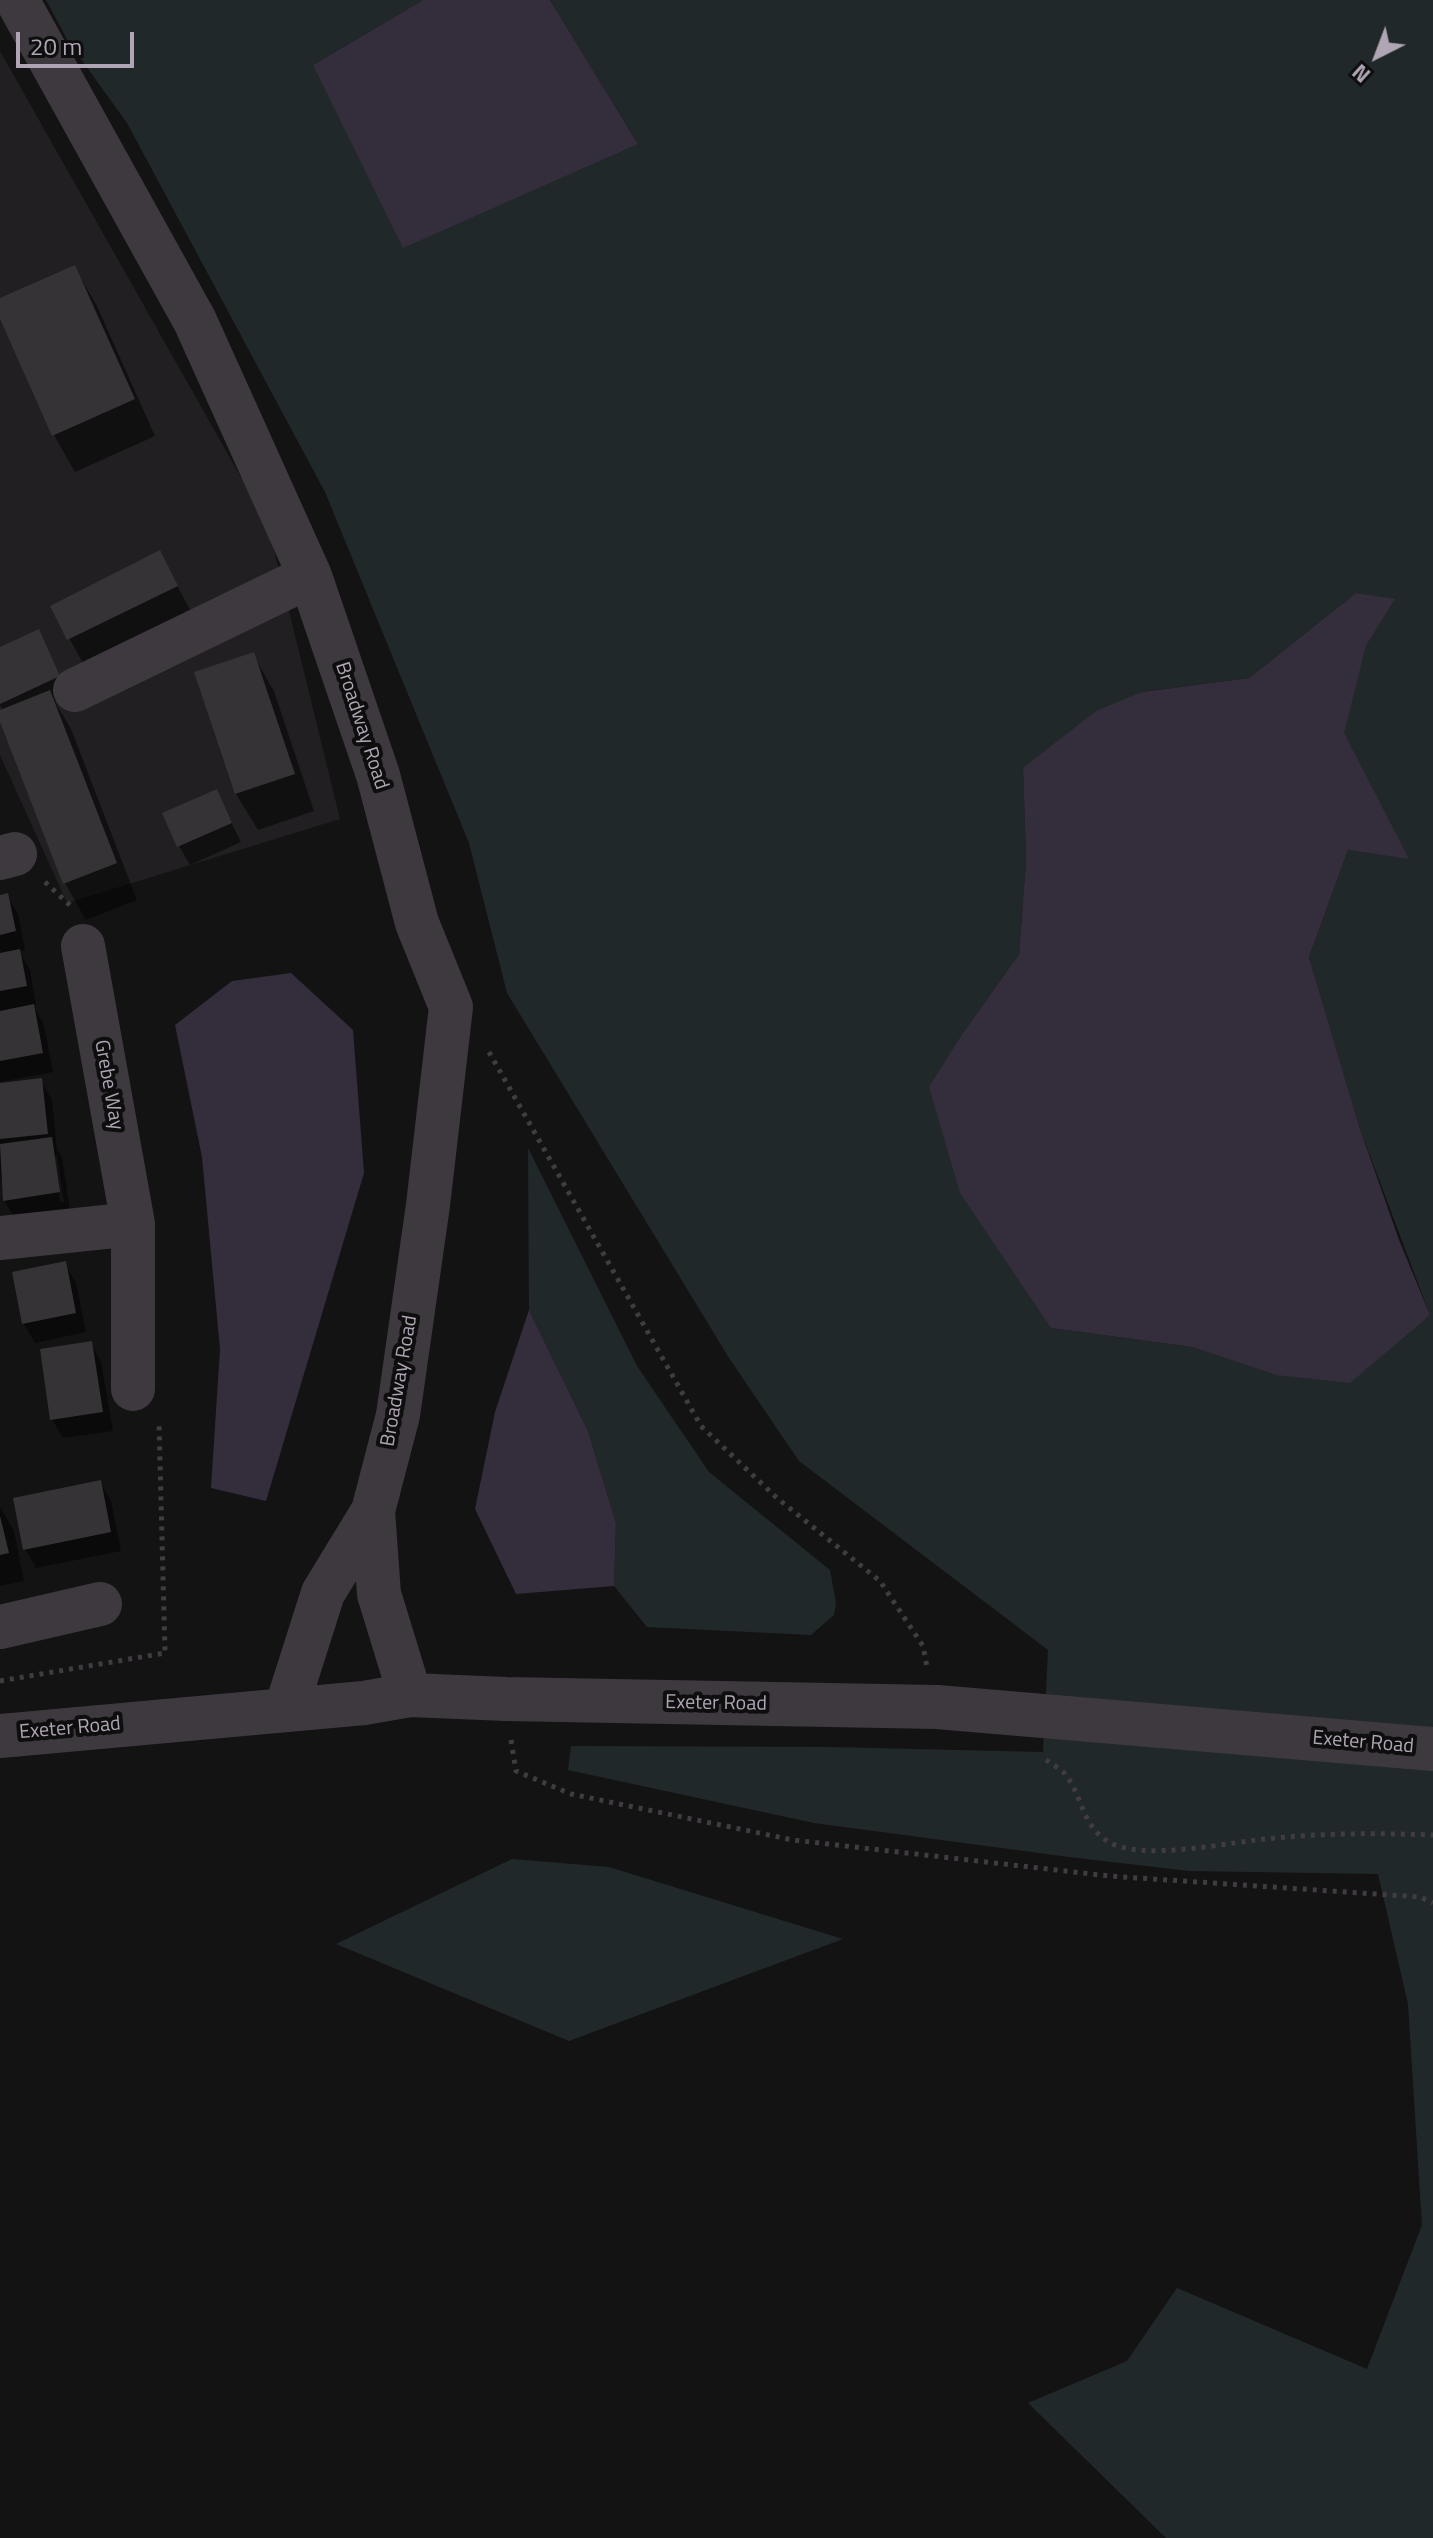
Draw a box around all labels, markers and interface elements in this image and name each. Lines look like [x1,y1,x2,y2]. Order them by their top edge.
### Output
scale bar [20,16,138,66]
north arrow [1337,16,1417,96]
text: 20 m [30,28,82,64]
text: N [1344,56,1378,92]
street label: Broadway Road [329,659,393,793]
street label: Grebe Way [88,1038,128,1132]
street label: Broadway Road [377,1314,423,1448]
street label: Exeter Road [665,1691,767,1717]
street label: Exeter Road [18,1713,122,1745]
street label: Exeter Road [1311,1727,1415,1759]

